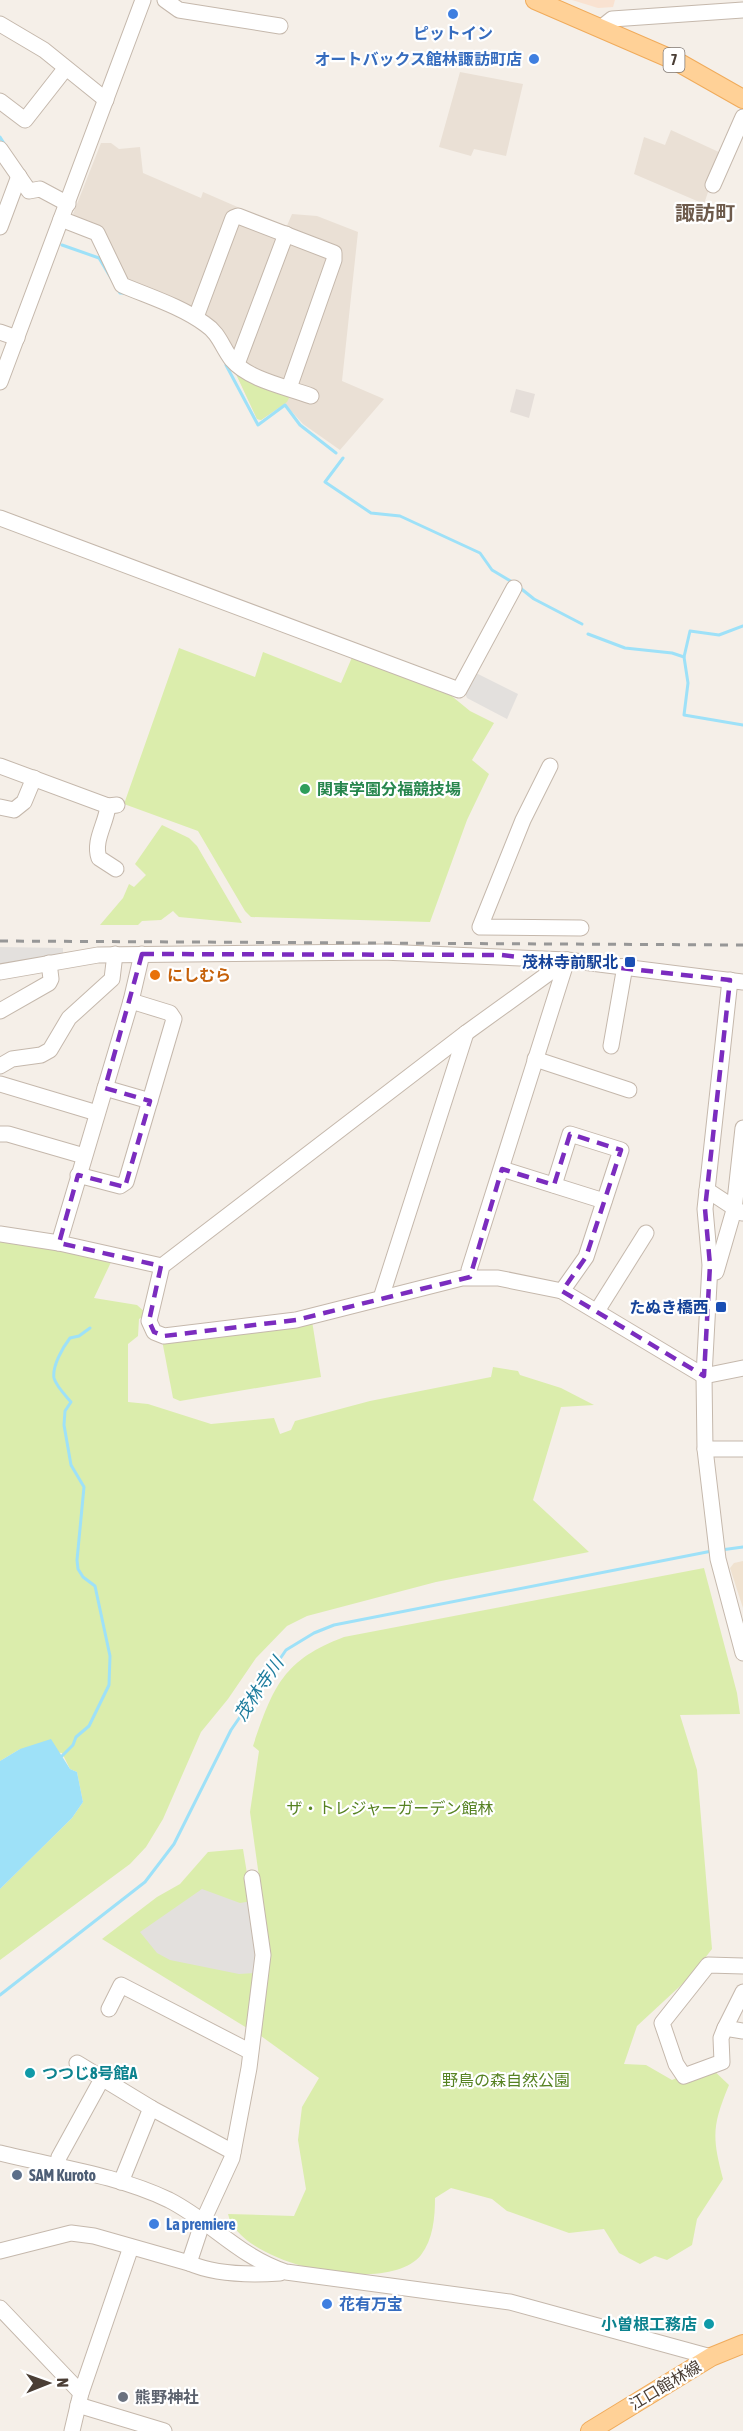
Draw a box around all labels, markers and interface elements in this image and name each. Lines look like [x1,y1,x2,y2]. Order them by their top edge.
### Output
marker: ピットイン [446,7,460,21]
place label: ピットイン [413,24,493,42]
road number: 7 [664,48,684,72]
place label: オートバックス館林諏訪町店 [314,50,522,68]
marker: オートバックス館林諏訪町店 [527,52,541,66]
district label: 諏訪町 [675,201,735,224]
place label: 関東学園分福競技場 [317,780,461,798]
marker: 関東学園分福競技場 [298,782,312,796]
place label: 茂林寺前駅北 [522,953,618,971]
marker: 茂林寺前駅北 [623,955,637,969]
place label: にしむら [167,966,231,984]
marker: にしむら [148,968,162,982]
place label: たぬき橋西 [629,1298,709,1316]
marker: たぬき橋西 [714,1300,728,1314]
water label: 茂林寺川 [230,1651,289,1724]
park label: ザ・トレジャーガーデン館林 [286,1799,494,1817]
place label: つつじ8号館A [42,2064,138,2082]
marker: つつじ8号館A [23,2066,37,2080]
park label: 野鳥の森自然公園 [442,2071,570,2089]
place label: SAM Kuroto [29,2166,97,2184]
marker: SAM Kuroto [10,2168,24,2182]
place label: La premiere [166,2215,236,2233]
marker: La premiere [147,2217,161,2231]
place label: 花有万宝 [339,2295,403,2313]
marker: 花有万宝 [320,2297,334,2311]
place label: 小曽根工務店 [601,2315,697,2333]
marker: 小曽根工務店 [702,2317,716,2331]
north arrow [18,2353,78,2413]
street label: 江口館林線 [626,2357,704,2413]
text: N [54,2378,72,2388]
place label: 熊野神社 [135,2388,199,2406]
marker: 熊野神社 [116,2390,130,2404]

